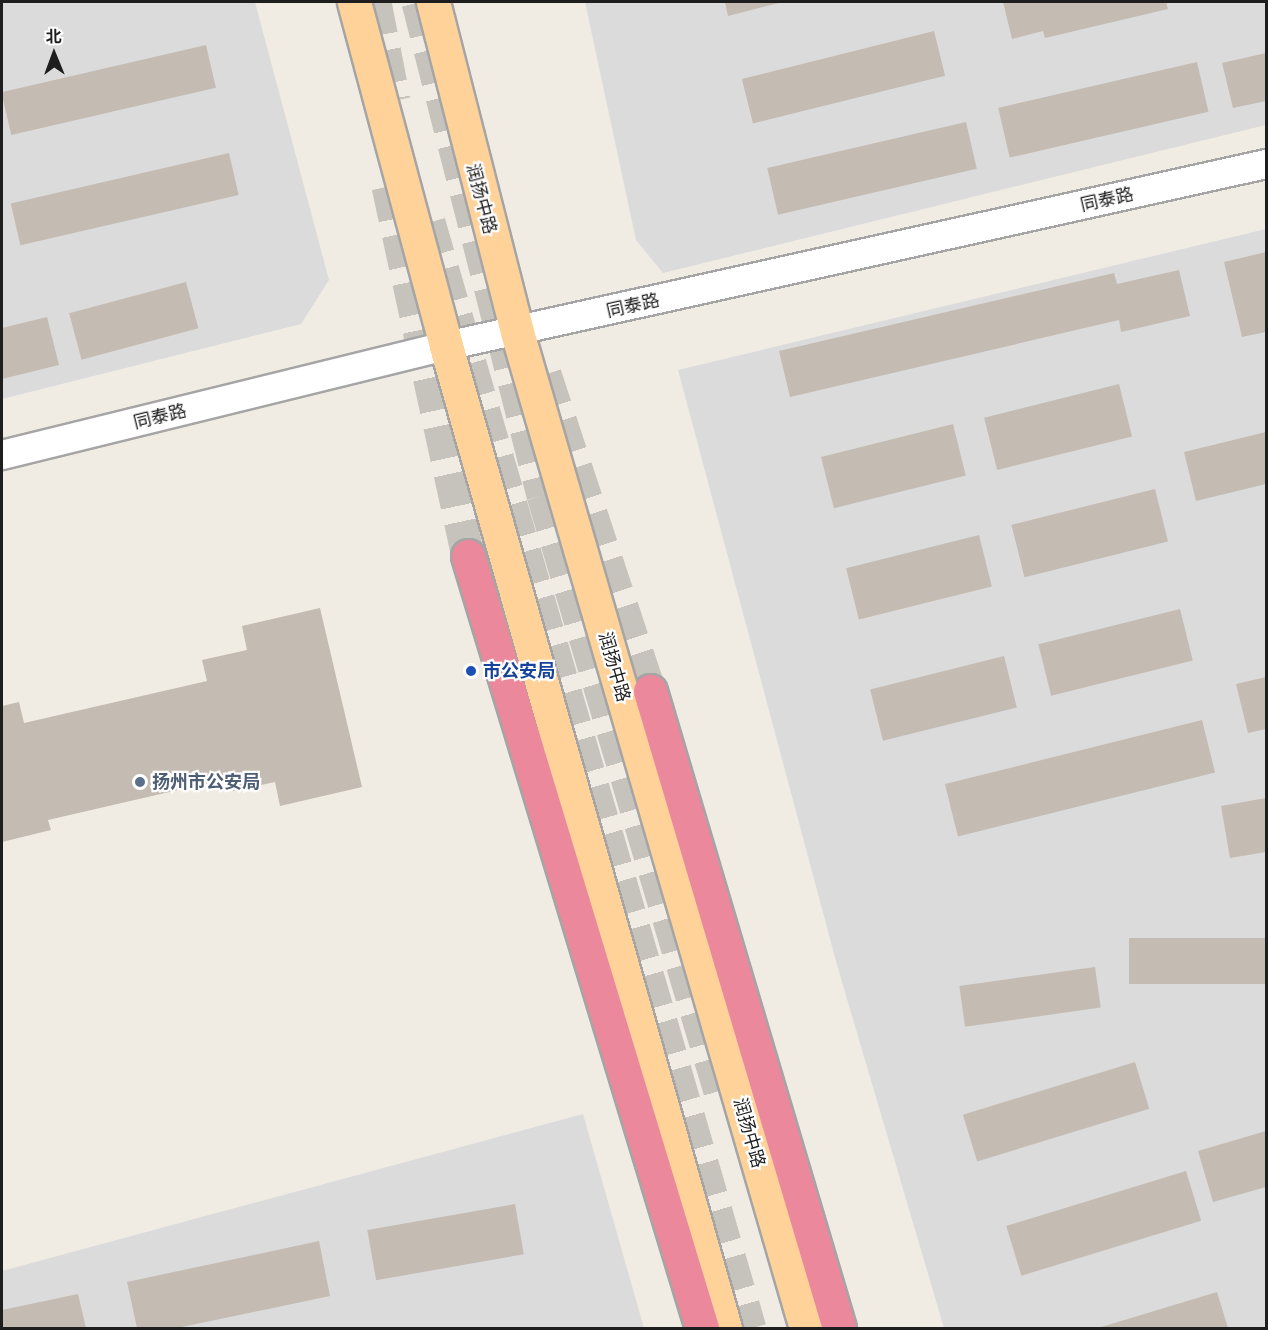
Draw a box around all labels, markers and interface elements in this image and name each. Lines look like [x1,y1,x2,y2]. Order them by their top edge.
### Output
north arrow [24,24,84,84]
text: 北 [45,26,62,46]
street label: 润扬中路 [461,161,501,237]
street label: 同泰路 [1078,183,1136,217]
street label: 同泰路 [604,289,662,323]
street label: 同泰路 [131,400,189,434]
street label: 润扬中路 [594,629,634,705]
place label: 市公安局 [483,660,555,682]
marker: 市公安局 [464,664,478,678]
place label: 扬州市公安局 [152,771,260,793]
marker: 扬州市公安局 [133,775,147,789]
street label: 润扬中路 [729,1095,769,1171]

